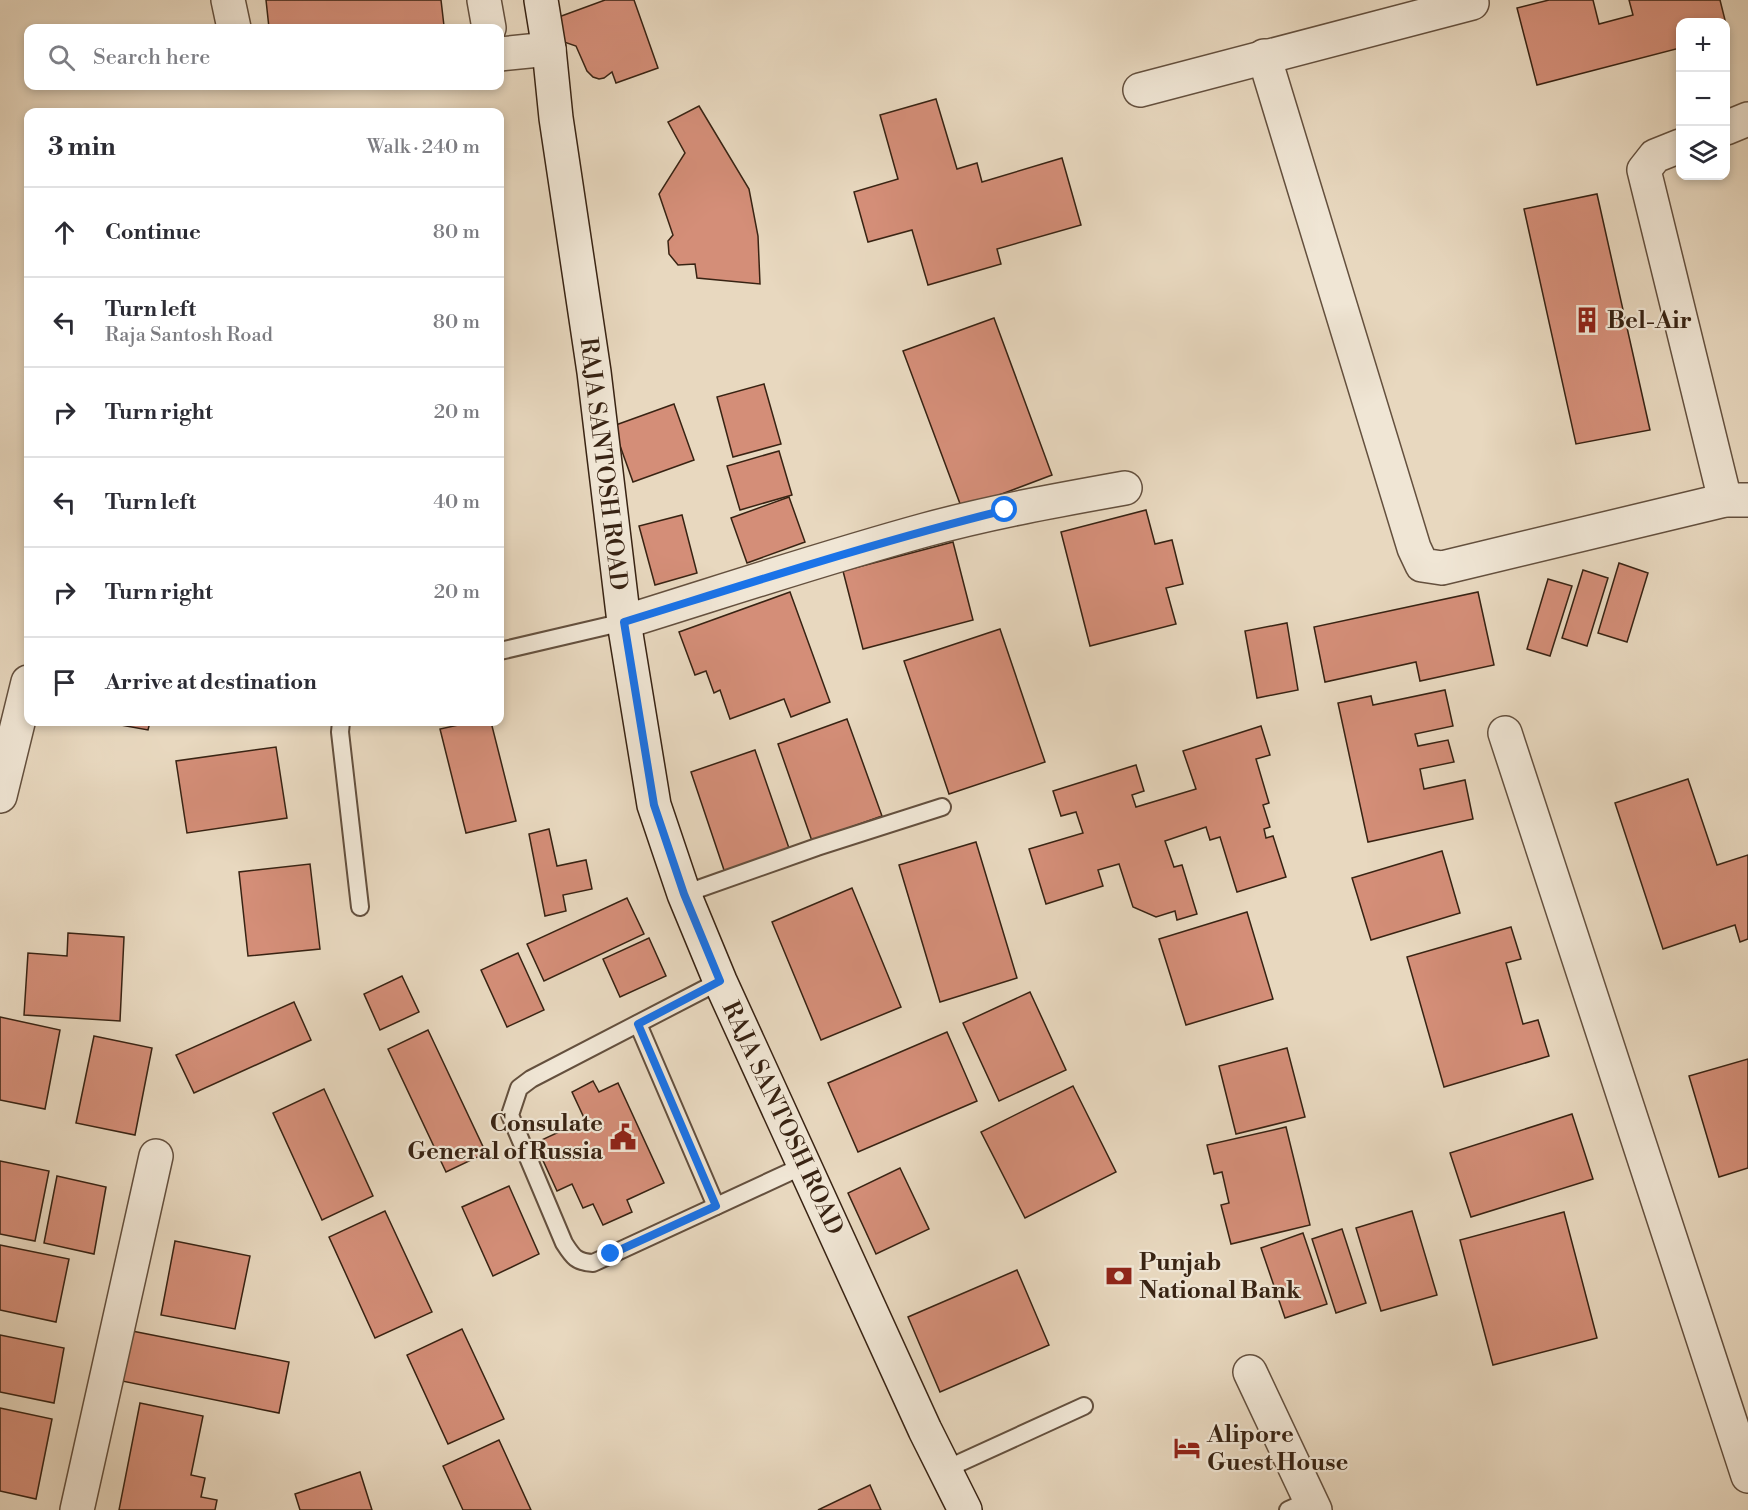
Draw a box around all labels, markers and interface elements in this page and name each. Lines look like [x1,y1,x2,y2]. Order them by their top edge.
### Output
map controls [1676,18,1730,180]
button: + [1676,18,1730,72]
search box [24,24,504,90]
icon: search [45,41,78,74]
text: Search here [93,44,210,71]
button: − [1676,72,1730,126]
button: layers [1676,126,1730,180]
text: 3 min [48,131,116,163]
text: Walk · 240 m [367,135,480,160]
icon: ahead [48,216,81,249]
text: Continue [105,219,201,246]
text: 80 m [433,220,480,245]
text: Turn left [105,296,196,323]
building icon: Bel-Air [1572,305,1602,335]
icon: left [48,306,81,339]
place label: Bel-Air [1607,306,1692,336]
text: 80 m [433,310,480,335]
text: Raja Santosh Road [105,323,273,348]
street label: RAJA SANTOSH ROAD [573,336,633,592]
icon: right [48,396,81,429]
text: Turn right [105,399,213,426]
text: 20 m [434,400,480,425]
icon: left [48,486,81,519]
text: Turn left [105,489,196,516]
text: 40 m [433,490,480,515]
route start [991,496,1017,522]
icon: right [48,576,81,609]
text: Turn right [105,579,213,606]
text: 20 m [434,580,480,605]
icon: arrive [48,666,81,699]
text: Arrive at destination [105,669,317,696]
street label: RAJA SANTOSH ROAD [715,997,849,1240]
place label: Consulate General of Russia [407,1109,604,1167]
public building icon: Consulate General of Russia [608,1122,638,1152]
route end [597,1240,623,1266]
place label: Punjab National Bank [1139,1248,1302,1306]
bank icon: Punjab National Bank [1104,1261,1134,1291]
place label: Alipore Guest House [1206,1420,1348,1478]
hotel icon: Alipore Guest House [1172,1433,1202,1463]

